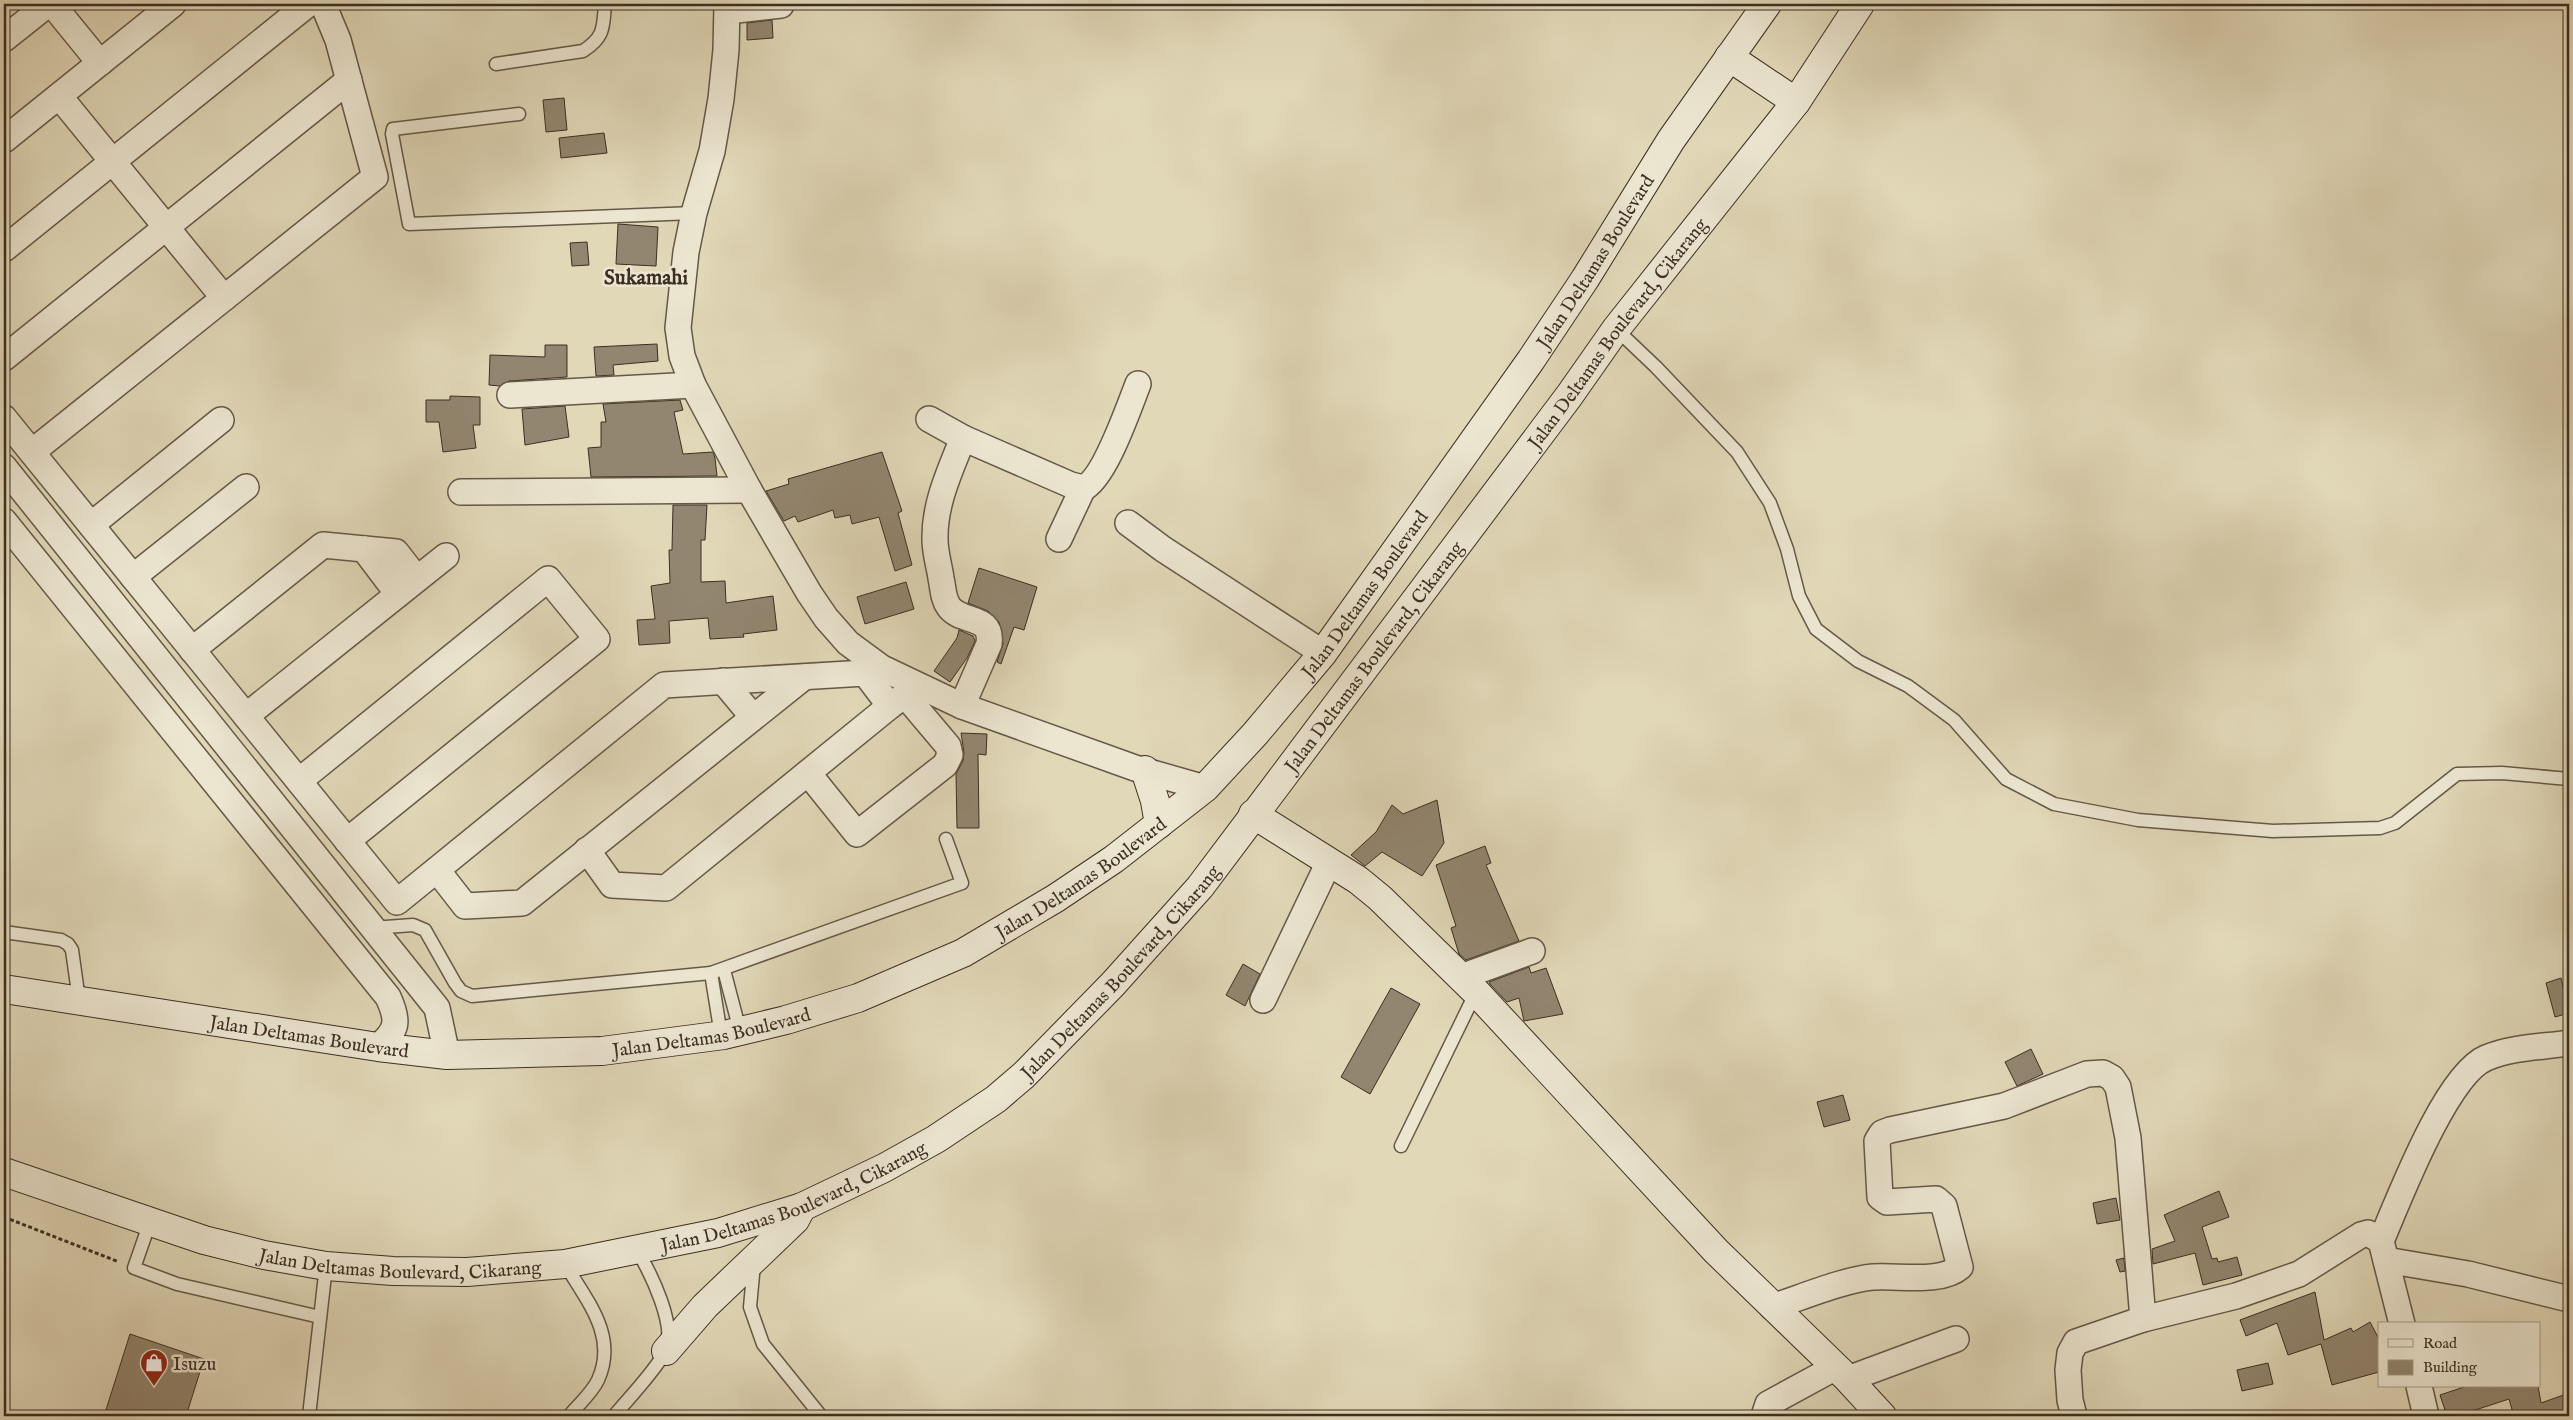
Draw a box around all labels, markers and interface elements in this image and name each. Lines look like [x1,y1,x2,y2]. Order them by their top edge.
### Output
street label: Jalan Deltamas Boulevard [1531,170,1661,355]
street label: Jalan Deltamas Boulevard, Cikarang [1522,213,1714,456]
district label: Sukamahi [604,265,688,292]
street label: Jalan Deltamas Boulevard [1296,506,1435,685]
street label: Jalan Deltamas Boulevard, Cikarang [1279,537,1470,780]
street label: Jalan Deltamas Boulevard [990,812,1172,946]
street label: Jalan Deltamas Boulevard, Cikarang [1015,860,1227,1087]
street label: Jalan Deltamas Boulevard [609,1003,815,1064]
street label: Jalan Deltamas Boulevard [206,1011,411,1065]
street label: Jalan Deltamas Boulevard, Cikarang [657,1136,932,1259]
street label: Jalan Deltamas Boulevard, Cikarang [254,1244,543,1286]
legend [2378,1322,2540,1388]
text: Road [2423,1334,2458,1353]
shop icon: Isuzu [139,1348,169,1387]
place label: Isuzu [173,1353,217,1377]
text: Building [2423,1358,2478,1377]

